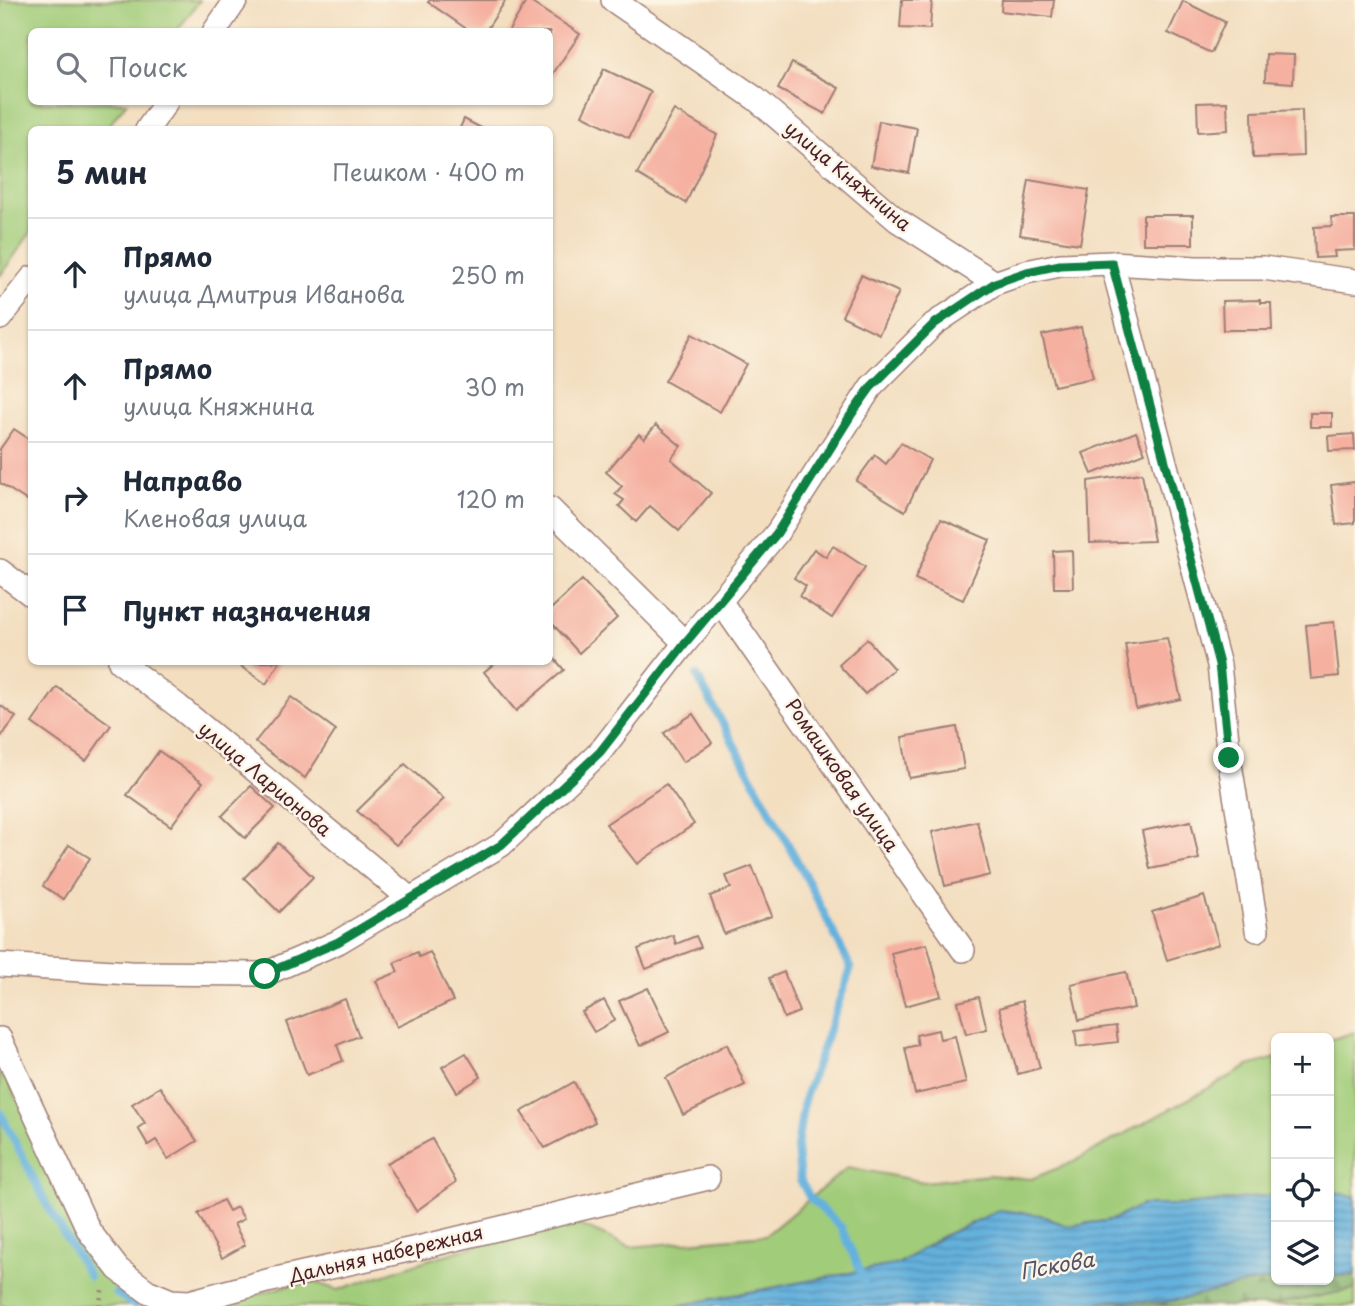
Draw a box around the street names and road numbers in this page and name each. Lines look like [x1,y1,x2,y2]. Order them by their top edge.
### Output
street label: улица Княжнина [779,114,918,237]
street label: Ромашковая улица [779,692,906,857]
street label: улица Ларионова [193,714,338,842]
street label: Дальняя набережная [285,1217,486,1289]

